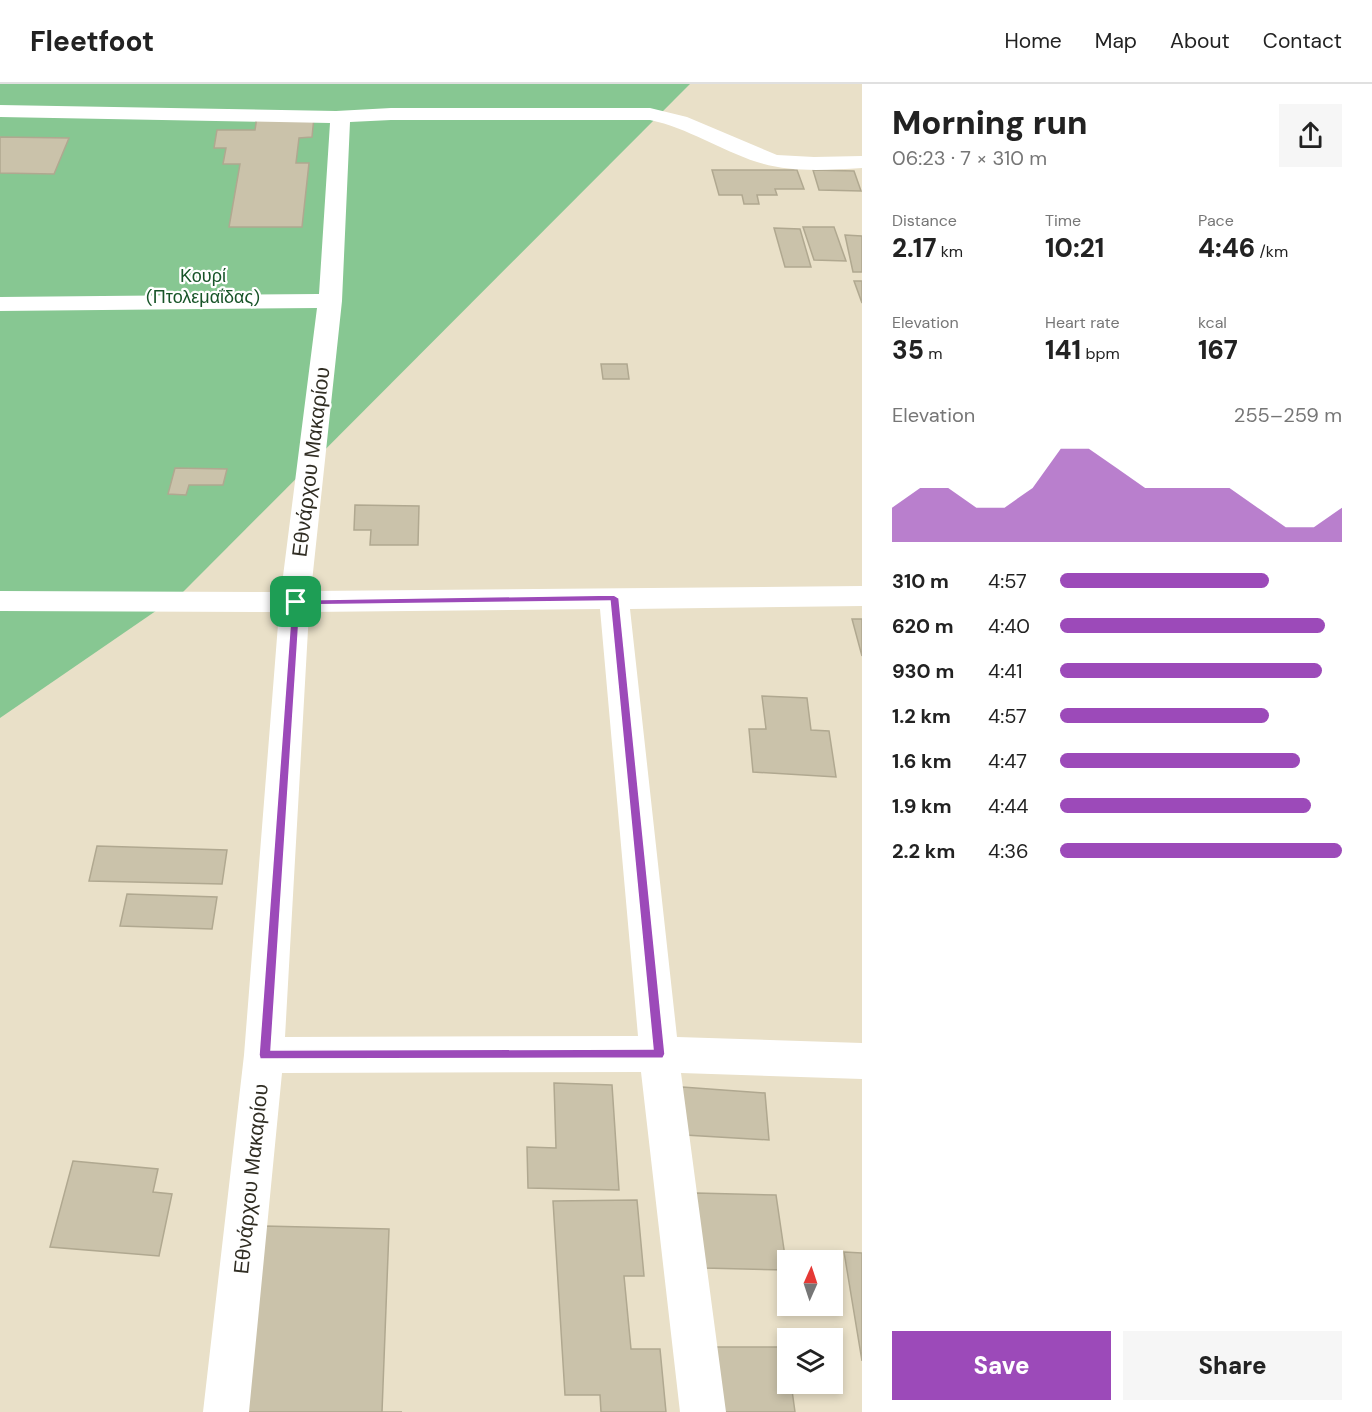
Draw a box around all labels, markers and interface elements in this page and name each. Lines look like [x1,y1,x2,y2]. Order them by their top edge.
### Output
text: Fleetfoot [30,23,154,60]
text: Home [1004,27,1062,55]
text: Map [1095,27,1137,55]
text: About [1170,27,1230,55]
text: Contact [1263,27,1342,55]
text: Morning run [892,101,1087,144]
button: share [1279,104,1342,167]
text: 06:23 · 7 × 310 m [892,145,1047,171]
text: Distance [892,210,957,231]
text: Time [1045,210,1081,231]
text: Pace [1198,210,1234,231]
text: 2.17 [892,231,936,265]
text: 10:21 [1045,231,1104,265]
text: 4:46 [1198,231,1255,265]
text: km [936,241,963,262]
text: /km [1255,241,1288,262]
park label: Κουρί (Πτολεμαΐδας) [146,264,260,309]
text: Elevation [892,312,959,333]
text: Heart rate [1045,312,1120,333]
text: kcal [1198,312,1227,333]
text: 35 [892,333,924,367]
text: 141 [1045,333,1081,367]
text: 167 [1198,333,1238,367]
text: m [924,343,942,364]
text: bpm [1081,343,1120,364]
street label: Εθνάρχου Μακαρίου [285,365,337,559]
text: Elevation [892,402,975,428]
text: 255–259 m [1234,402,1342,428]
text: 310 m [892,568,949,594]
text: 4:57 [988,568,1027,594]
pin [270,576,321,627]
icon: arrive [279,585,312,618]
text: 620 m [892,613,954,639]
text: 4:40 [988,613,1030,639]
text: 930 m [892,658,954,684]
text: 4:41 [988,658,1023,684]
text: 1.2 km [892,703,951,729]
text: 4:57 [988,703,1027,729]
text: 1.6 km [892,748,951,774]
text: 4:47 [988,748,1027,774]
text: 1.9 km [892,793,952,819]
text: 4:44 [988,793,1028,819]
text: 2.2 km [892,838,955,864]
text: 4:36 [988,838,1029,864]
street label: Εθνάρχου Μακαρίου [227,1082,275,1276]
north arrow [777,1250,843,1316]
map controls [777,1250,843,1394]
button: layers [777,1328,843,1394]
button: Save [892,1331,1111,1400]
button: Share [1123,1331,1342,1400]

